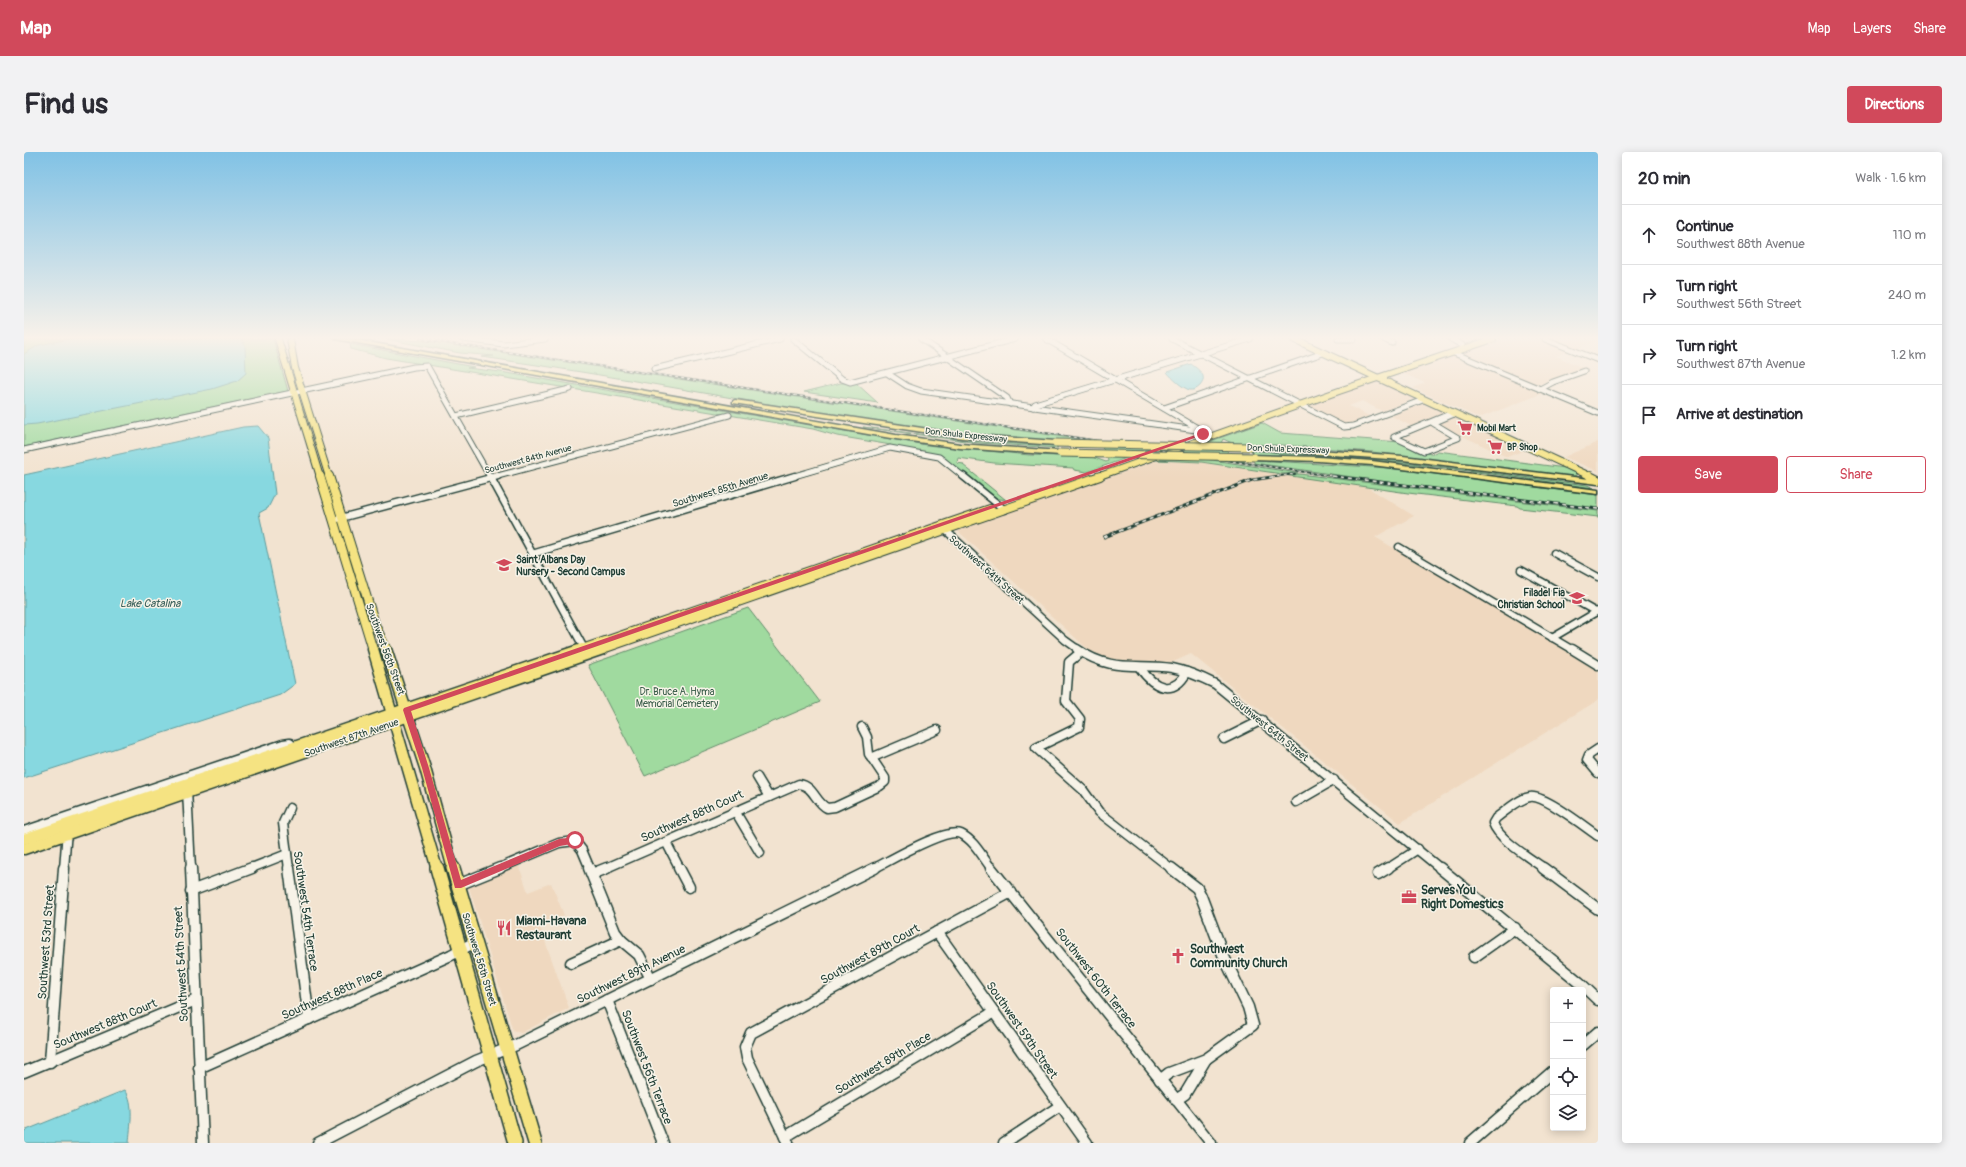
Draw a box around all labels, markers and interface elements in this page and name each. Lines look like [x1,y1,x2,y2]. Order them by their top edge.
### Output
text: Map [20,16,51,40]
text: Map [1808,20,1831,37]
text: Layers [1853,20,1891,37]
text: Share [1913,20,1946,37]
button: Directions [1847,86,1942,123]
text: Find us [24,87,108,122]
text: 20 min [1638,168,1690,189]
text: Walk · 1.6 km [1855,170,1926,186]
text: Continue [1676,217,1734,236]
icon: ahead [1638,224,1660,246]
text: 110 m [1893,227,1926,243]
text: Southwest 88th Avenue [1676,236,1805,252]
text: Turn right [1676,277,1737,296]
icon: right [1638,284,1660,306]
text: 240 m [1888,287,1926,303]
text: Southwest 56th Street [1676,296,1802,312]
text: Turn right [1676,337,1737,356]
icon: right [1638,344,1660,366]
text: 1.2 km [1891,347,1926,363]
text: Southwest 87th Avenue [1676,356,1805,372]
icon: arrive [1638,404,1660,426]
text: Arrive at destination [1676,405,1803,424]
supermarket icon: Mobil Mart [1456,419,1474,437]
place label: Mobil Mart [1477,423,1516,434]
route end [1194,425,1212,443]
street label: Don Shula Expressway [924,426,1008,445]
supermarket icon: BP Shop [1486,438,1504,456]
street label: Southwest 84th Avenue [483,442,573,476]
place label: BP Shop [1507,442,1538,453]
street label: Don Shula Expressway [1247,443,1329,456]
button: Save [1638,456,1778,493]
button: Share [1786,456,1926,493]
street label: Southwest 85th Avenue [671,470,770,510]
street label: Southwest 64th Street [946,533,1027,607]
place label: Saint Albans Day Nursery - Second Campus [516,554,625,578]
school or university icon: Saint Albans Day Nursery - Second Campus [495,556,513,574]
place label: Filadel Fia Christian School [1498,587,1565,611]
school or university icon: Filadel Fia Christian School [1568,589,1586,607]
water label: Lake Catalina [120,597,181,610]
street label: Southwest 56th Street [363,602,408,698]
park label: Dr. Bruce A. Hyma Memorial Cemetery [636,686,719,710]
street label: Southwest 64th Street [1228,694,1312,765]
street label: Southwest 87th Avenue [302,716,400,760]
street label: Southwest 88th Court [638,787,746,846]
route start [566,831,584,849]
street label: Southwest 54th Terrace [290,850,321,972]
place label: Serves You Right Domestics [1421,883,1504,912]
street label: Southwest 53rd Street [35,884,58,1000]
office icon: Serves You Right Domestics [1400,888,1418,906]
street label: Southwest 54th Street [171,906,192,1022]
street label: Southwest 56th Street [459,911,499,1008]
place label: Miami-Havana Restaurant [516,914,587,943]
restaurant icon: Miami-Havana Restaurant [495,919,513,937]
street label: Southwest 89th Court [818,921,923,988]
street label: Southwest 60th Terrace [1052,925,1139,1031]
street label: Southwest 89th Avenue [574,942,688,1007]
place label: Southwest Community Church [1190,942,1288,971]
church icon: Southwest Community Church [1169,947,1187,965]
street label: Southwest 88th Place [279,965,385,1023]
street label: Southwest 59th Street [982,979,1061,1082]
map controls [1550,987,1586,1131]
button: + [1550,987,1586,1023]
street label: Southwest 88th Court [51,996,159,1053]
street label: Southwest 56th Terrace [618,1008,675,1127]
button: − [1550,1023,1586,1059]
street label: Southwest 89th Place [833,1029,934,1098]
button: locate [1550,1059,1586,1095]
button: layers [1550,1095,1586,1131]

